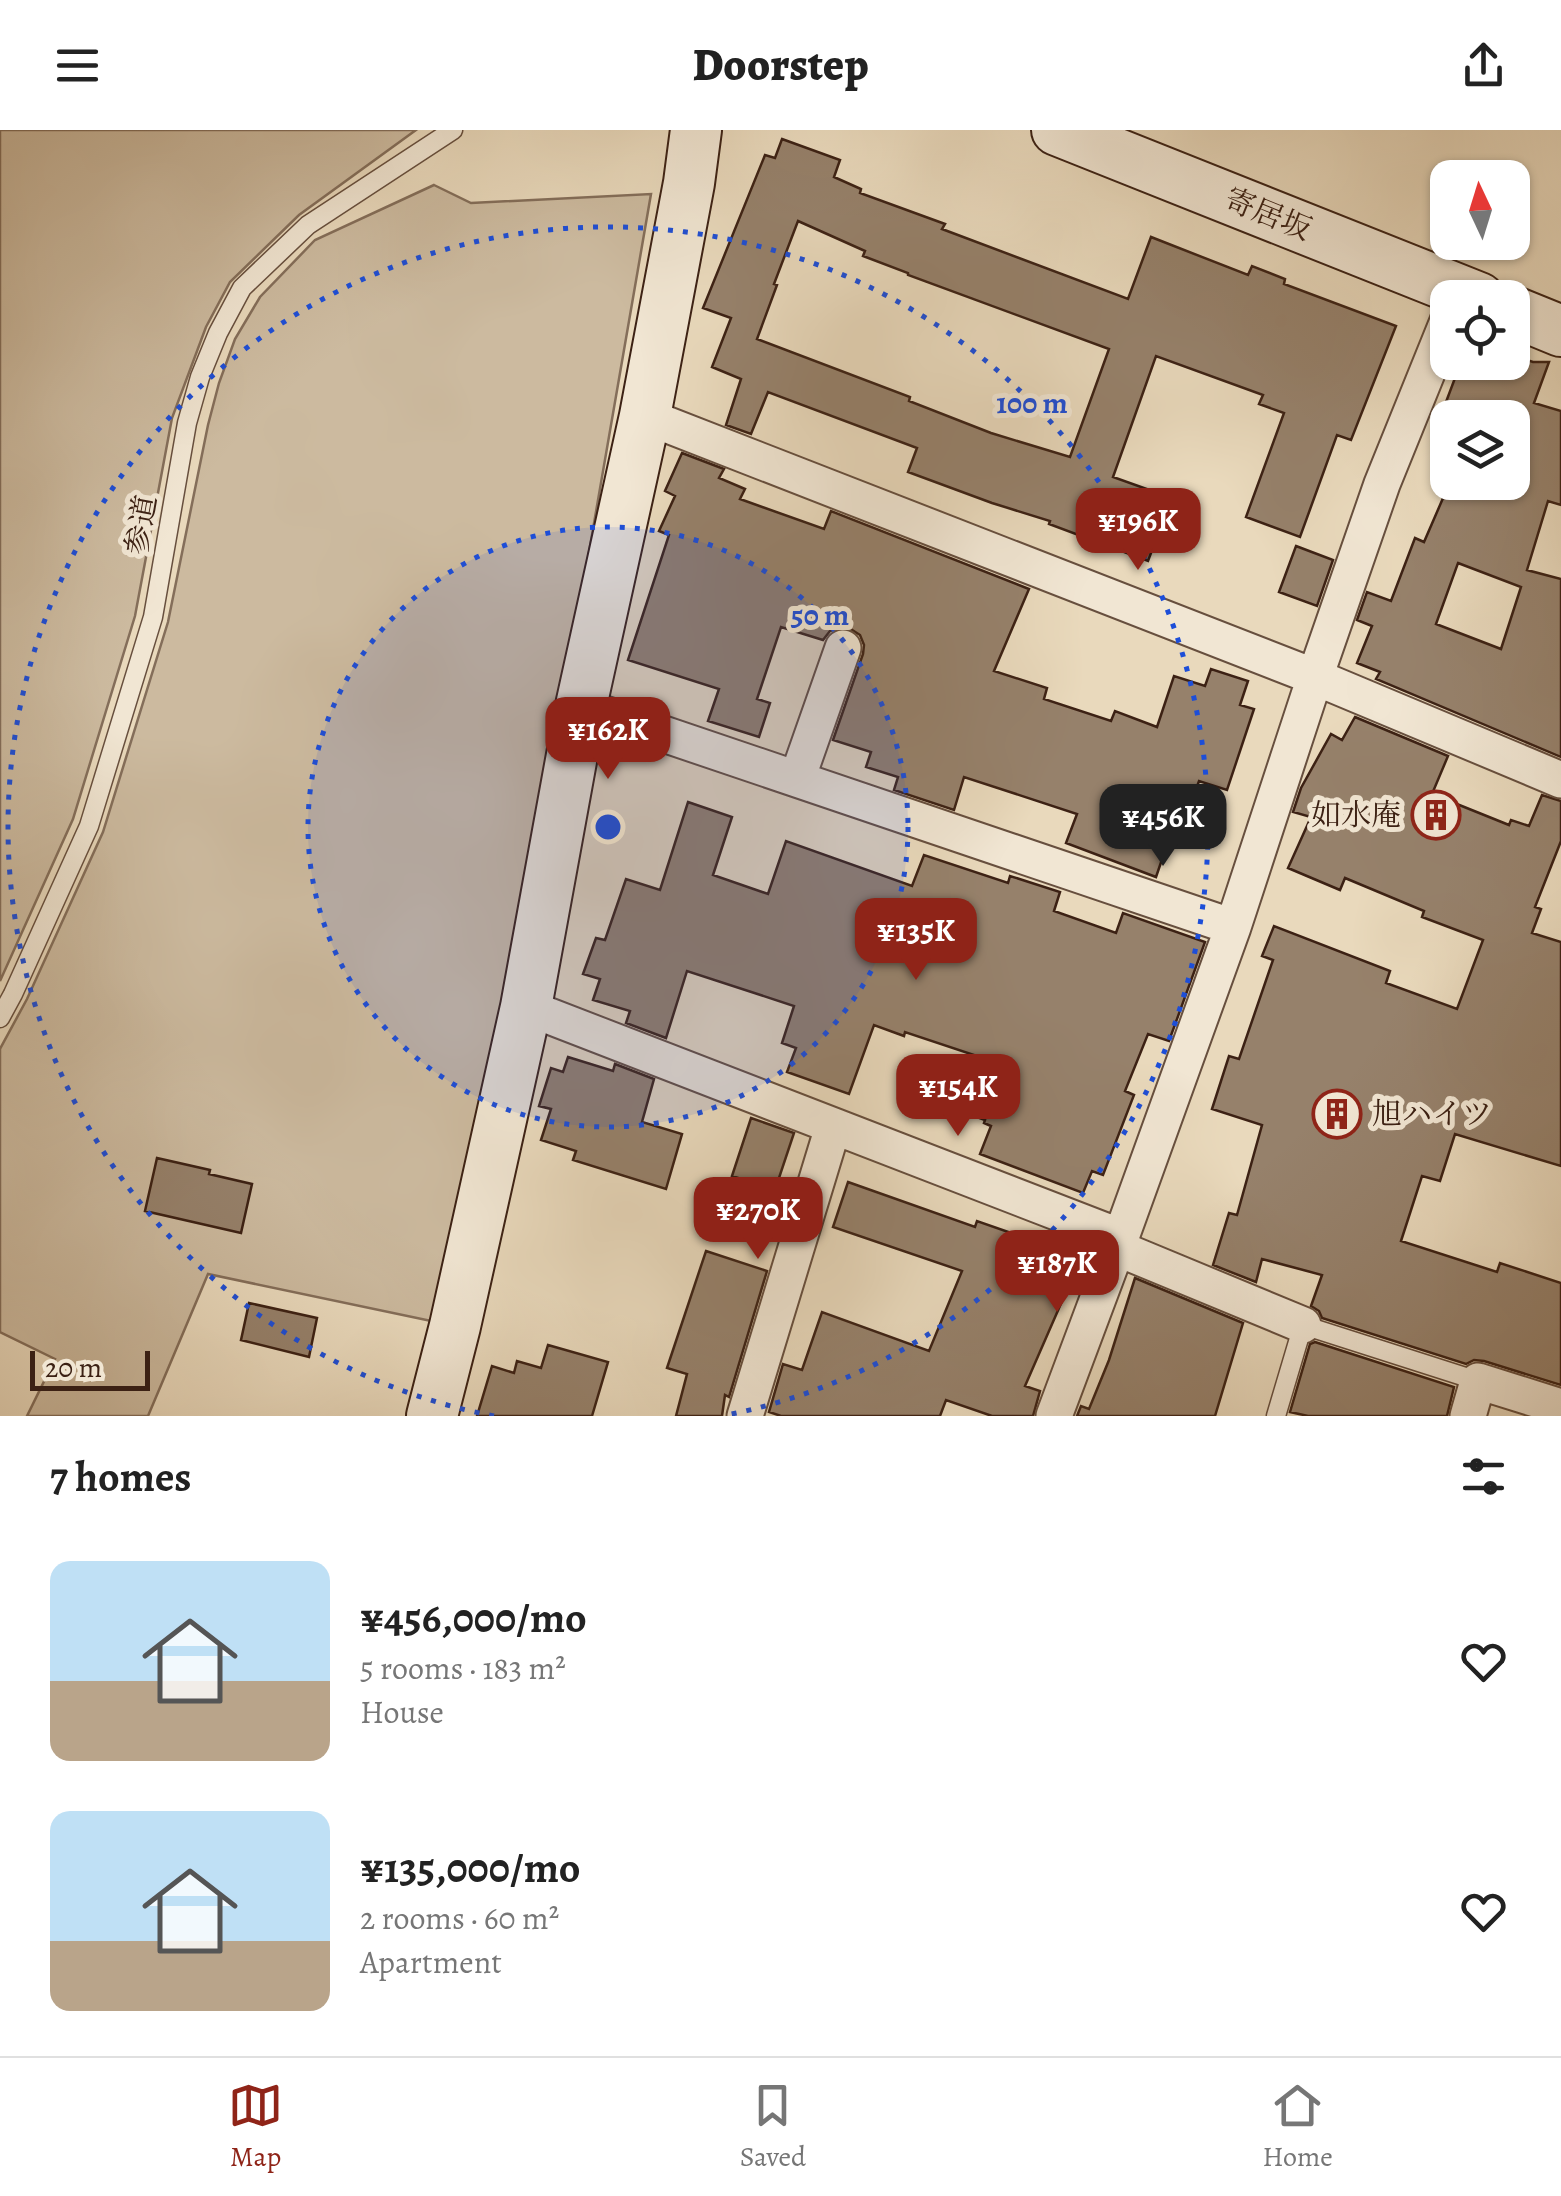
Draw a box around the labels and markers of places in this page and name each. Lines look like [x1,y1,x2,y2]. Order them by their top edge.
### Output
pin: ¥196K [1068,488,1208,573]
pin: ¥162K [538,697,678,782]
pin: ¥456K [1093,784,1233,869]
building icon: 如水庵 [1410,789,1462,841]
place label: 如水庵 [1311,795,1401,835]
centre of rings [590,809,626,845]
pin: ¥135K [846,898,986,983]
pin: ¥154K [888,1054,1028,1139]
building icon: 旭ハイツ [1311,1088,1363,1140]
place label: 旭ハイツ [1372,1094,1492,1134]
pin: ¥270K [688,1177,828,1262]
pin: ¥187K [987,1230,1127,1315]

